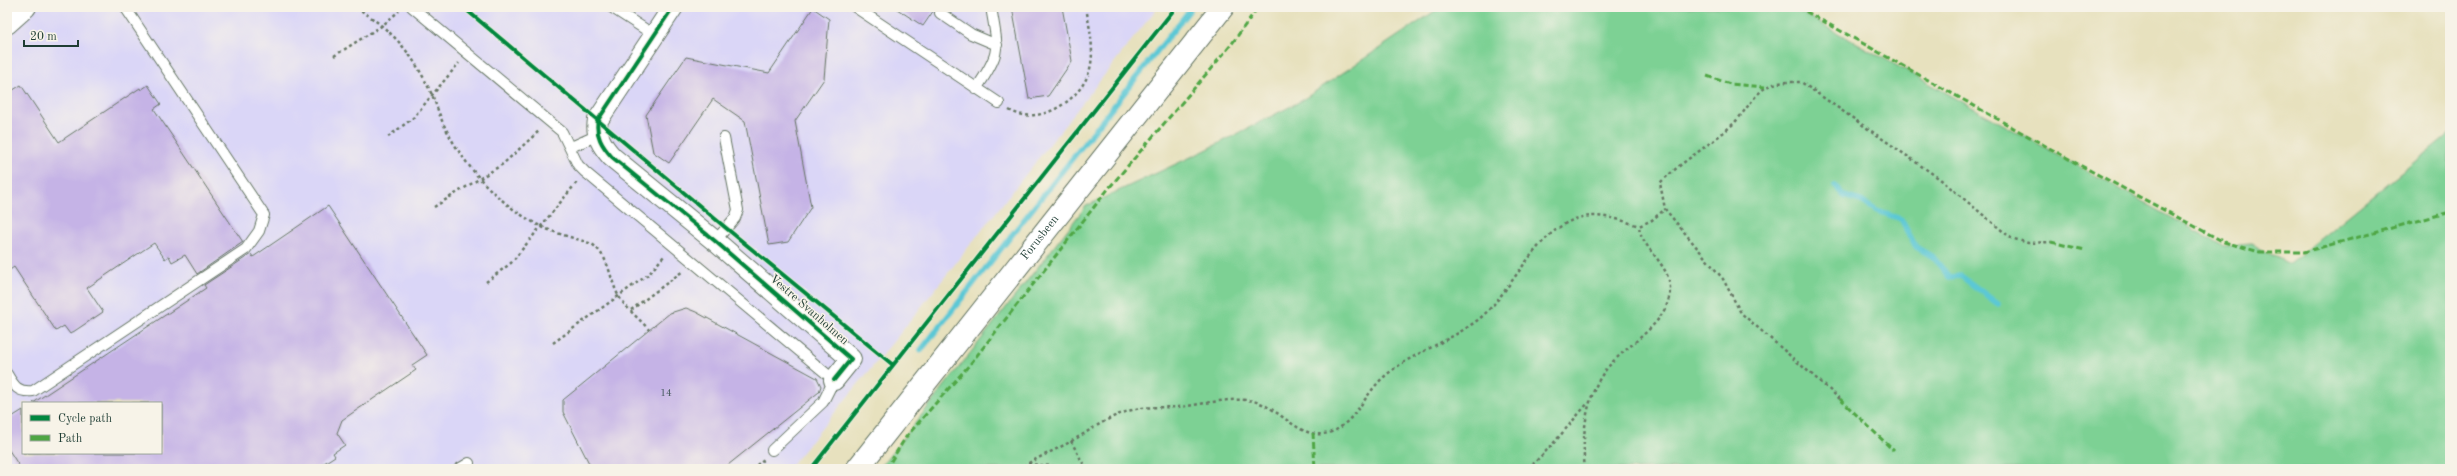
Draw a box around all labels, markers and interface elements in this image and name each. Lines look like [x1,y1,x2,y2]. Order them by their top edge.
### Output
scale bar [24,22,78,48]
text: 20 m [30,31,57,43]
street label: Forusbeen [1019,213,1062,262]
street label: Vestre Svanholmen [767,273,851,348]
house number: 14 [660,388,672,398]
legend [22,402,162,454]
text: Cycle path [58,413,113,425]
text: Path [58,433,83,445]

